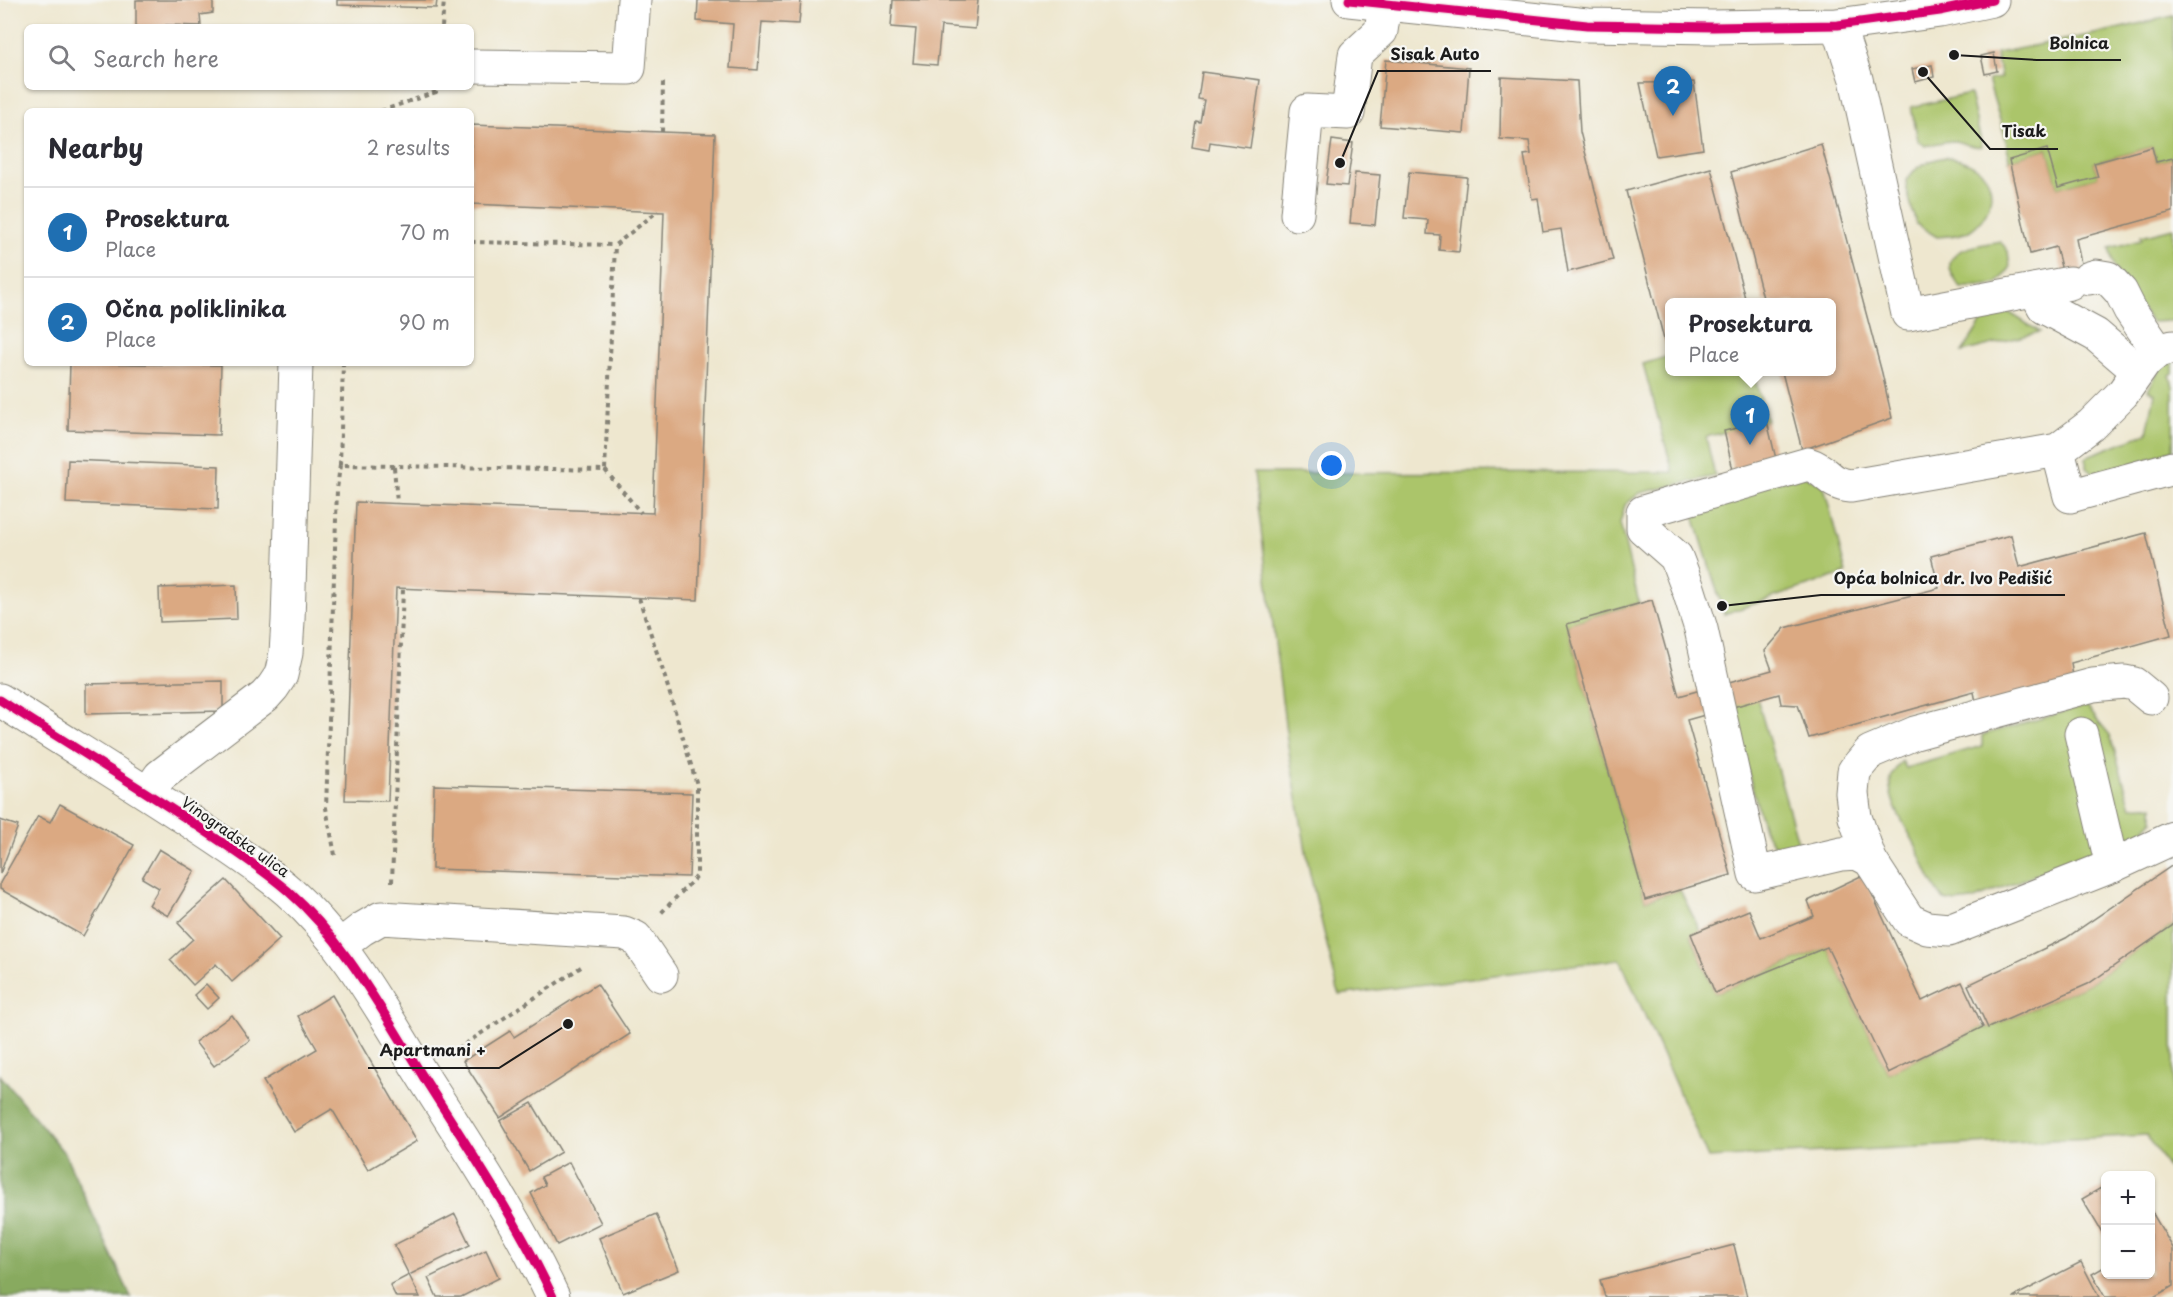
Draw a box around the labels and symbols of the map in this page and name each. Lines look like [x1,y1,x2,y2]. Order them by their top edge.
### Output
callout: Bolnica [2037,26,2121,60]
text: Bolnica [2049,30,2109,54]
callout: Sisak Auto [1378,37,1491,71]
text: Sisak Auto [1391,41,1479,65]
pin: 2 [1654,66,1692,116]
callout: Tisak [1990,115,2058,149]
text: Tisak [2002,118,2047,142]
pin: 1 [1730,396,1770,445]
your location [1317,451,1346,480]
callout: Opća bolnica dr. Ivo Pedišić [1821,561,2065,595]
text: Opća bolnica dr. Ivo Pedišić [1834,565,2053,589]
street label: Vinogradska ulica [177,790,295,882]
callout: Apartmani + [368,1034,499,1068]
text: Apartmani + [380,1037,486,1061]

